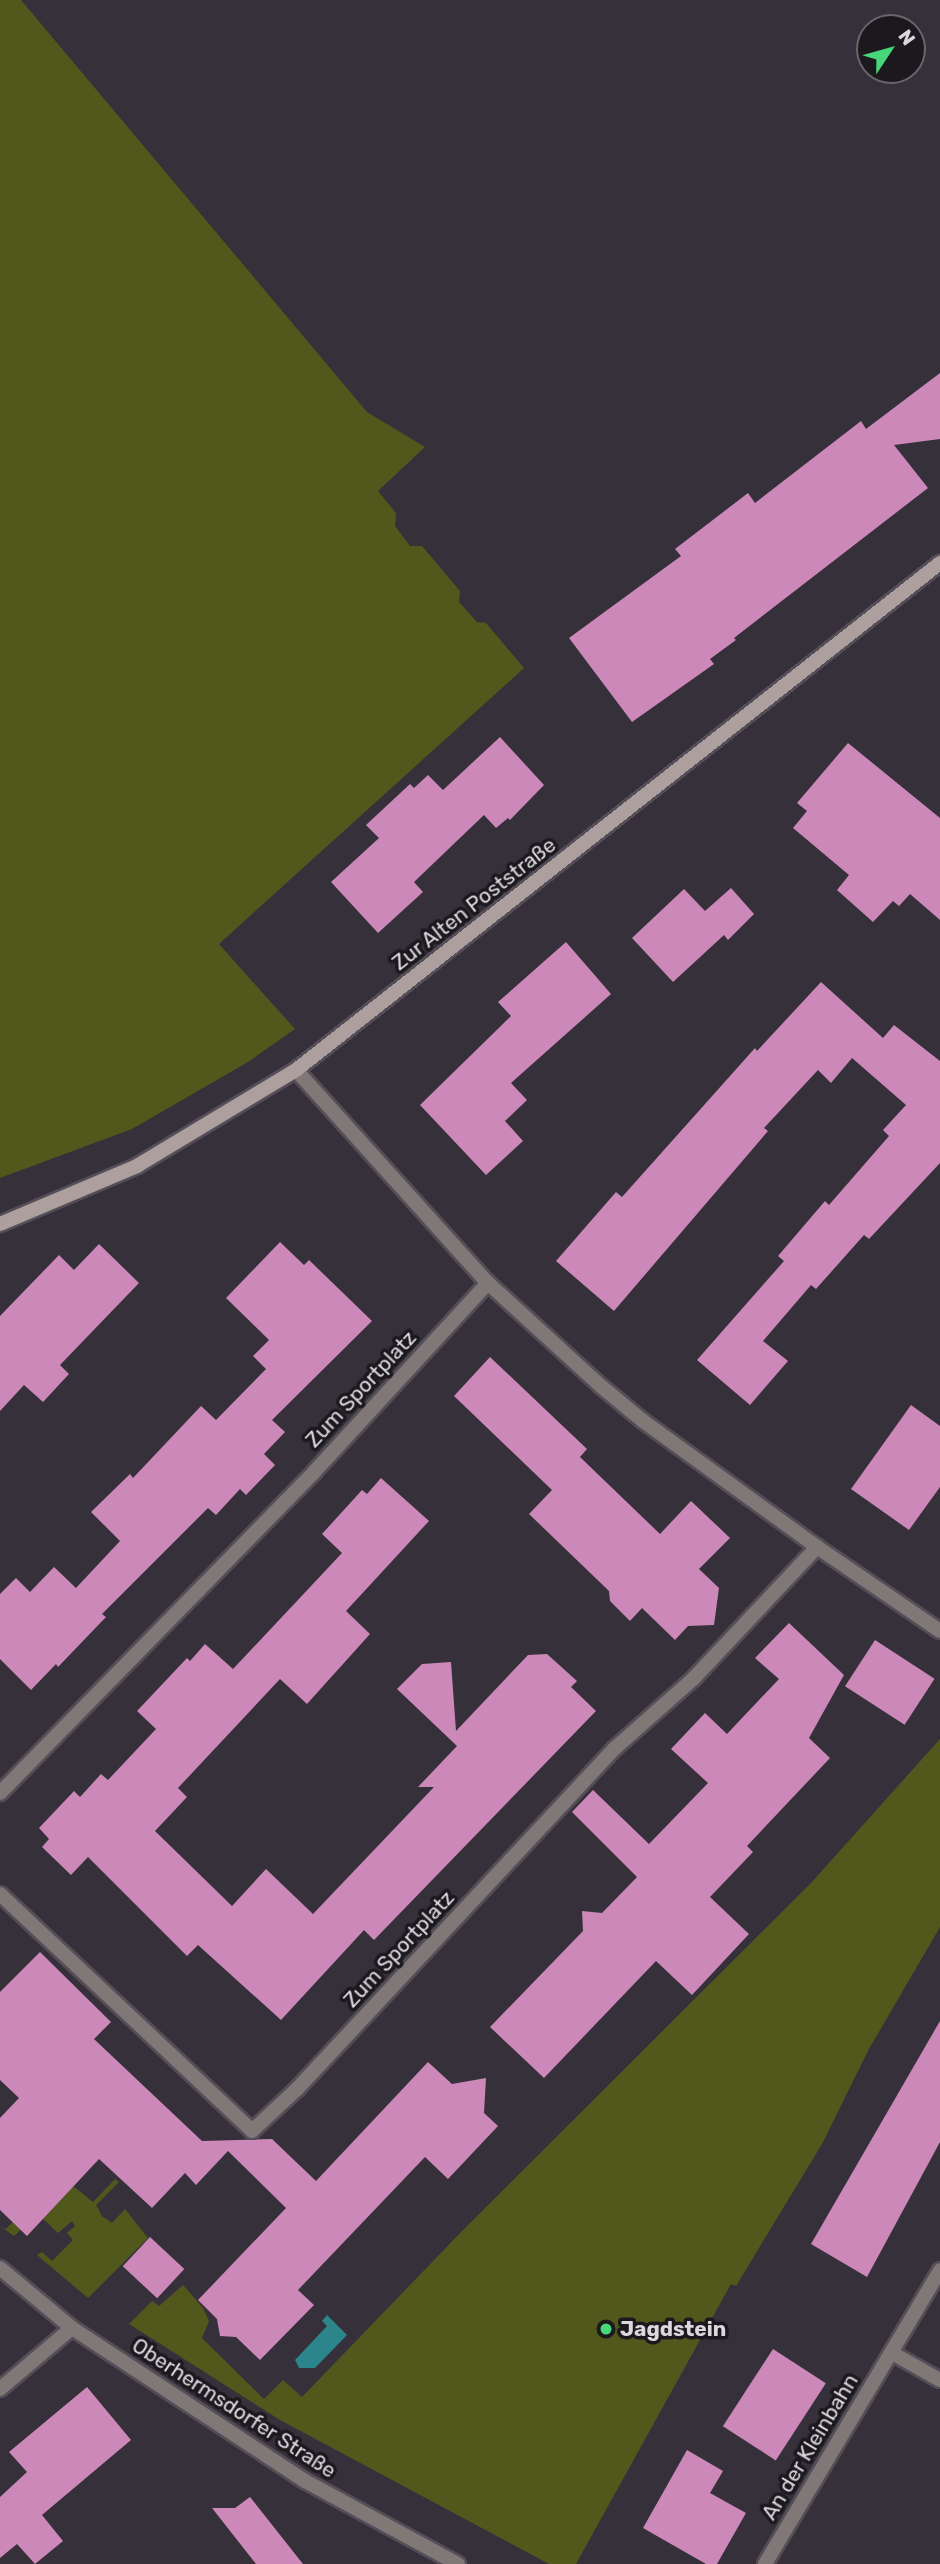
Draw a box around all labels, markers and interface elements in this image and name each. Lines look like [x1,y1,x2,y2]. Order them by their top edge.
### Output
north arrow [856,14,926,84]
text: N [893,25,920,50]
street label: Zur Alten Poststraße [387,832,561,976]
street label: Zum Sportplatz [300,1325,422,1453]
street label: Zum Sportplatz [338,1885,460,2013]
place label: Jagdstein [620,2316,726,2342]
marker: Jagdstein [598,2321,614,2337]
street label: Oberhermsdorfer Straße [127,2332,341,2484]
street label: An der Kleinbahn [756,2369,864,2525]

